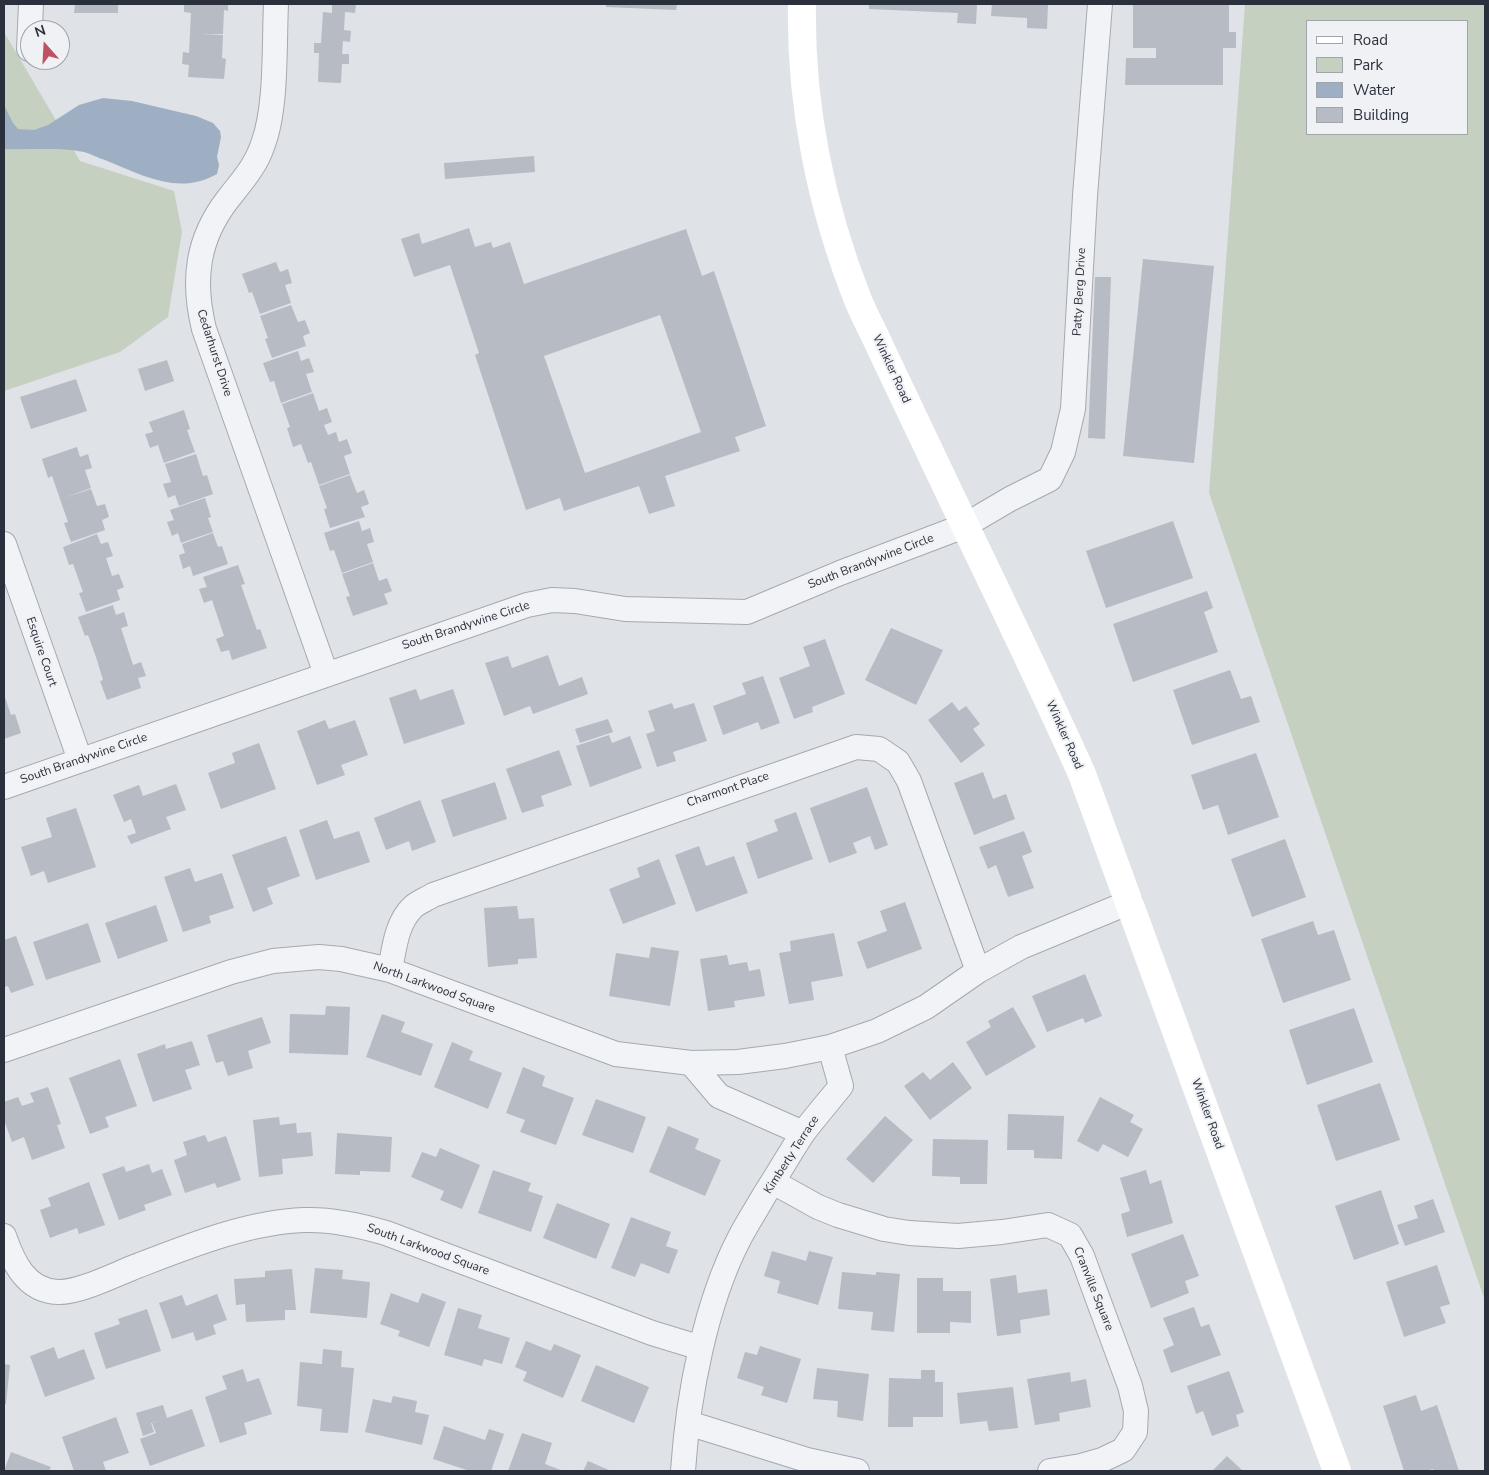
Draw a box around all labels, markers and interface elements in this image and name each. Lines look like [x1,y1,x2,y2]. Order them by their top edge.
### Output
north arrow [20,20,70,70]
legend [1306,20,1469,135]
text: N [32,21,48,42]
text: Road [1353,30,1388,50]
text: Park [1353,55,1383,75]
text: Water [1353,80,1395,100]
text: Building [1353,105,1409,125]
street label: Patty Berg Drive [1070,247,1090,337]
street label: Cedarhurst Drive [193,308,235,398]
street label: Winkler Road [869,332,913,406]
street label: South Brandywine Circle [806,531,936,593]
street label: South Brandywine Circle [400,599,532,653]
street label: Esquire Court [22,615,60,689]
street label: Winkler Road [1042,698,1086,772]
street label: South Brandywine Circle [19,730,149,788]
street label: Charmont Place [685,769,771,811]
street label: North Larkwood Square [371,959,497,1017]
street label: Winkler Road [1188,1077,1226,1151]
street label: Kimberly Terrace [761,1113,823,1197]
street label: South Larkwood Square [365,1221,491,1279]
street label: Cranville Square [1070,1245,1116,1333]

